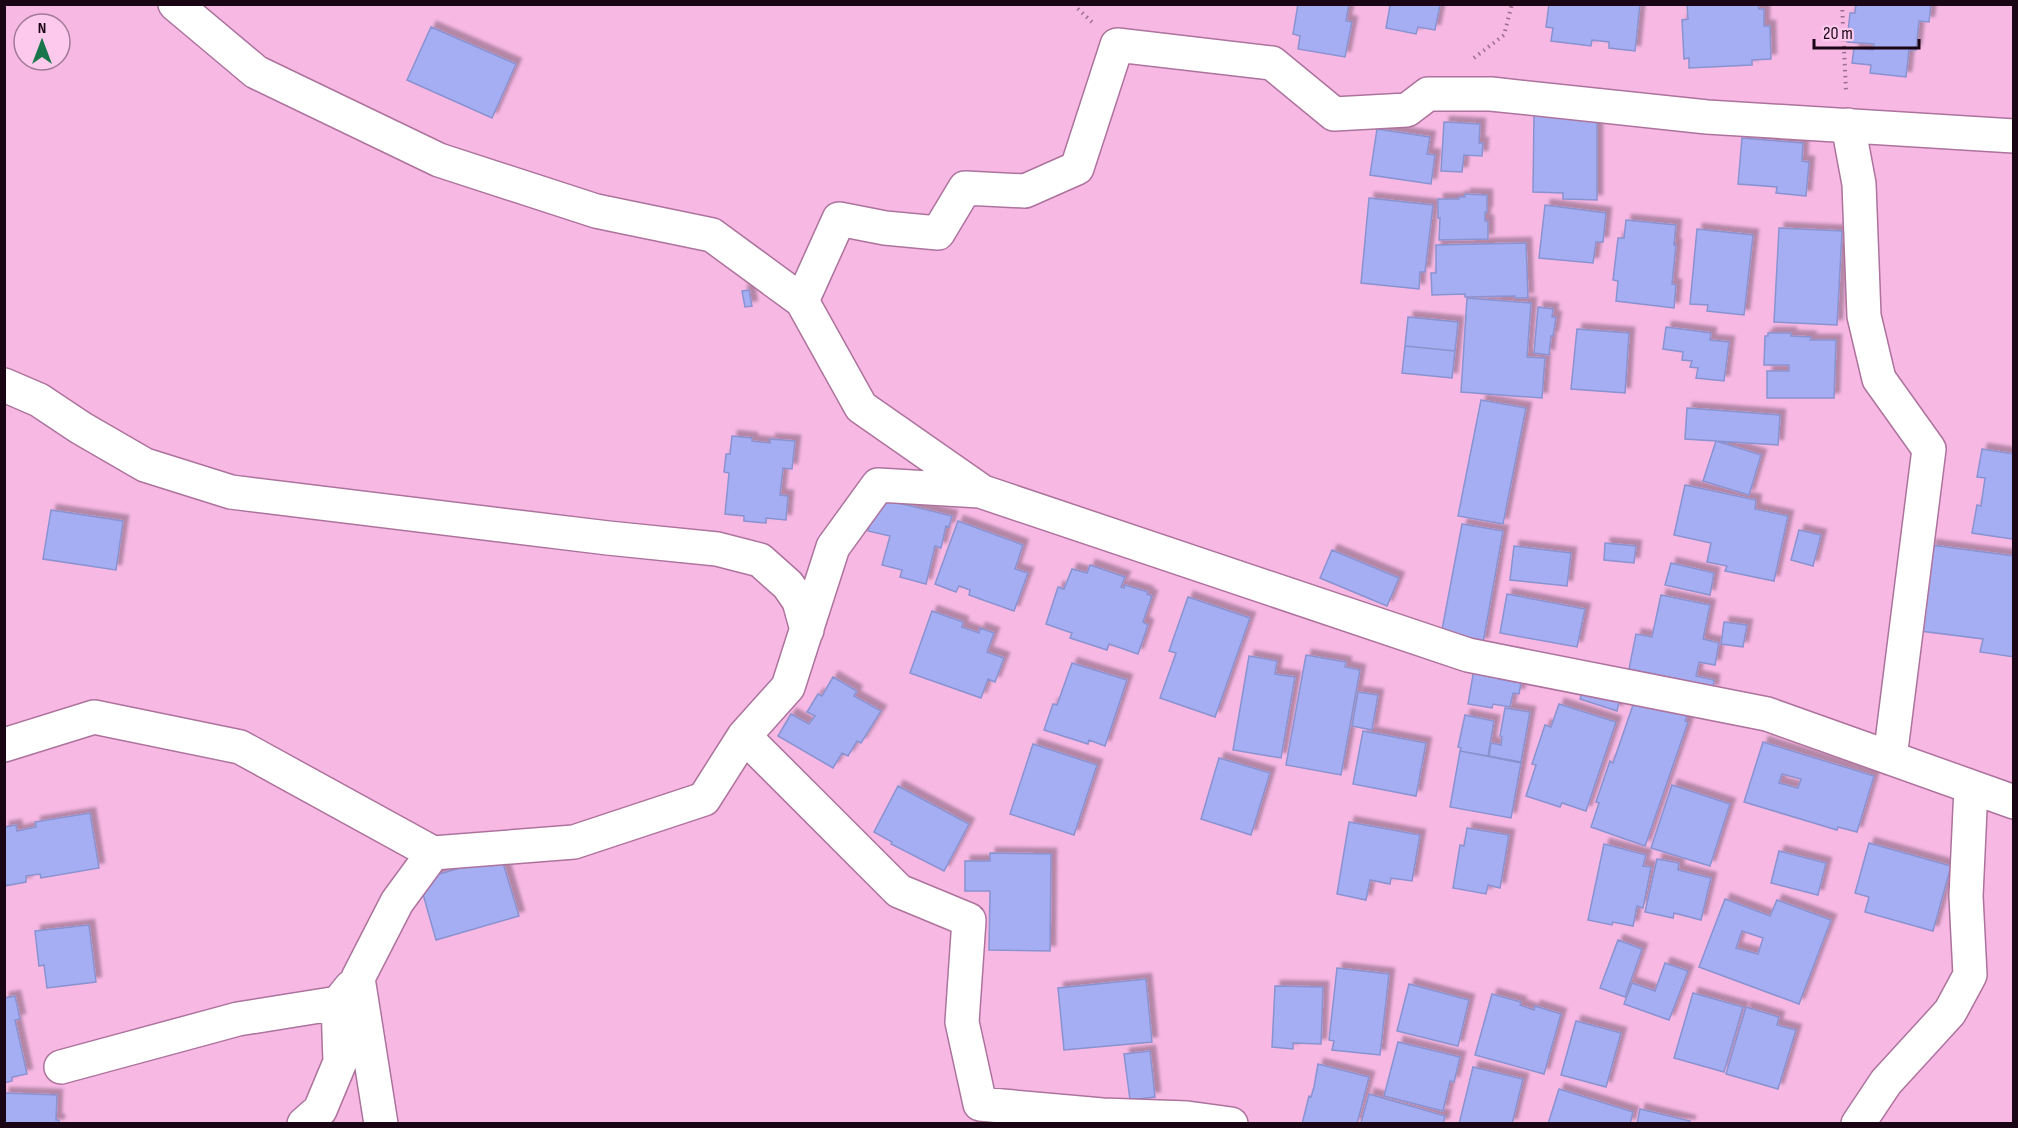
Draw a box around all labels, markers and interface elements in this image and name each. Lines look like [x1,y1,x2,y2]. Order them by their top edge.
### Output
north arrow [12,12,72,72]
scale bar [1814,12,1919,50]
text: N [38,19,46,38]
text: 20 m [1823,23,1853,44]

